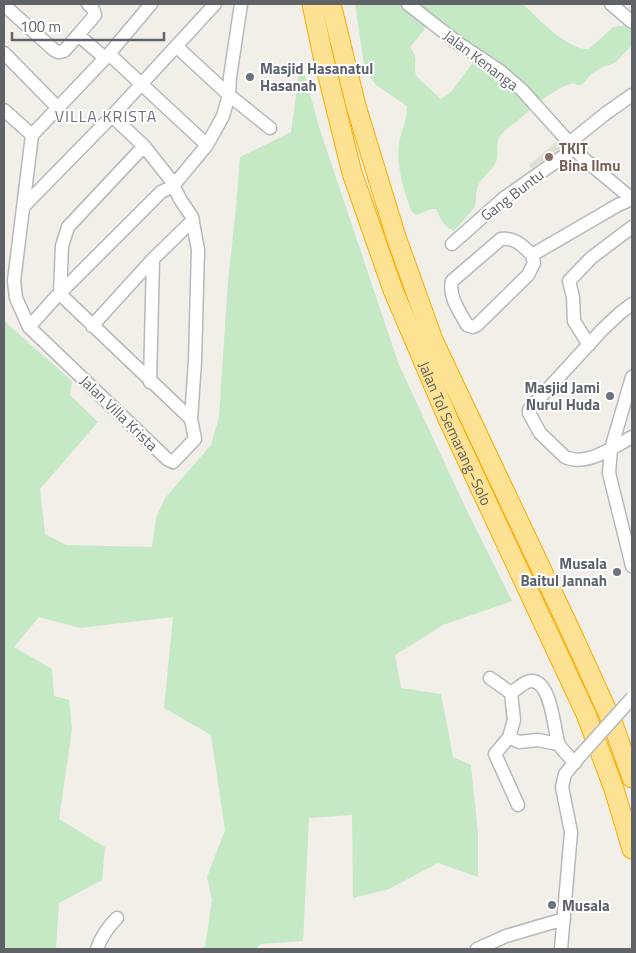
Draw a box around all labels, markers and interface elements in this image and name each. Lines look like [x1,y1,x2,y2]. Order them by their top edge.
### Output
scale bar [12,10,165,42]
text: 100 m [20,15,61,38]
street label: Jalan Kenanga [439,24,524,96]
place label: Masjid Hasanatul Hasanah [260,57,373,97]
marker: Masjid Hasanatul Hasanah [244,71,256,83]
district label: VILLA KRISTA [55,104,157,128]
place label: TKIT Bina Ilmu [559,137,621,177]
marker: TKIT Bina Ilmu [543,151,555,163]
street label: Gang Buntu [475,163,549,227]
street label: Jalan Tol Semarang–Solo [413,358,498,509]
street label: Jalan Villa Krista [75,370,164,457]
place label: Masjid Jami Nurul Huda [524,376,600,416]
marker: Masjid Jami Nurul Huda [604,390,616,402]
place label: Musala Baitul Jannah [520,552,607,592]
marker: Musala Baitul Jannah [611,566,623,578]
place label: Musala [562,894,610,917]
marker: Musala [546,899,558,911]

